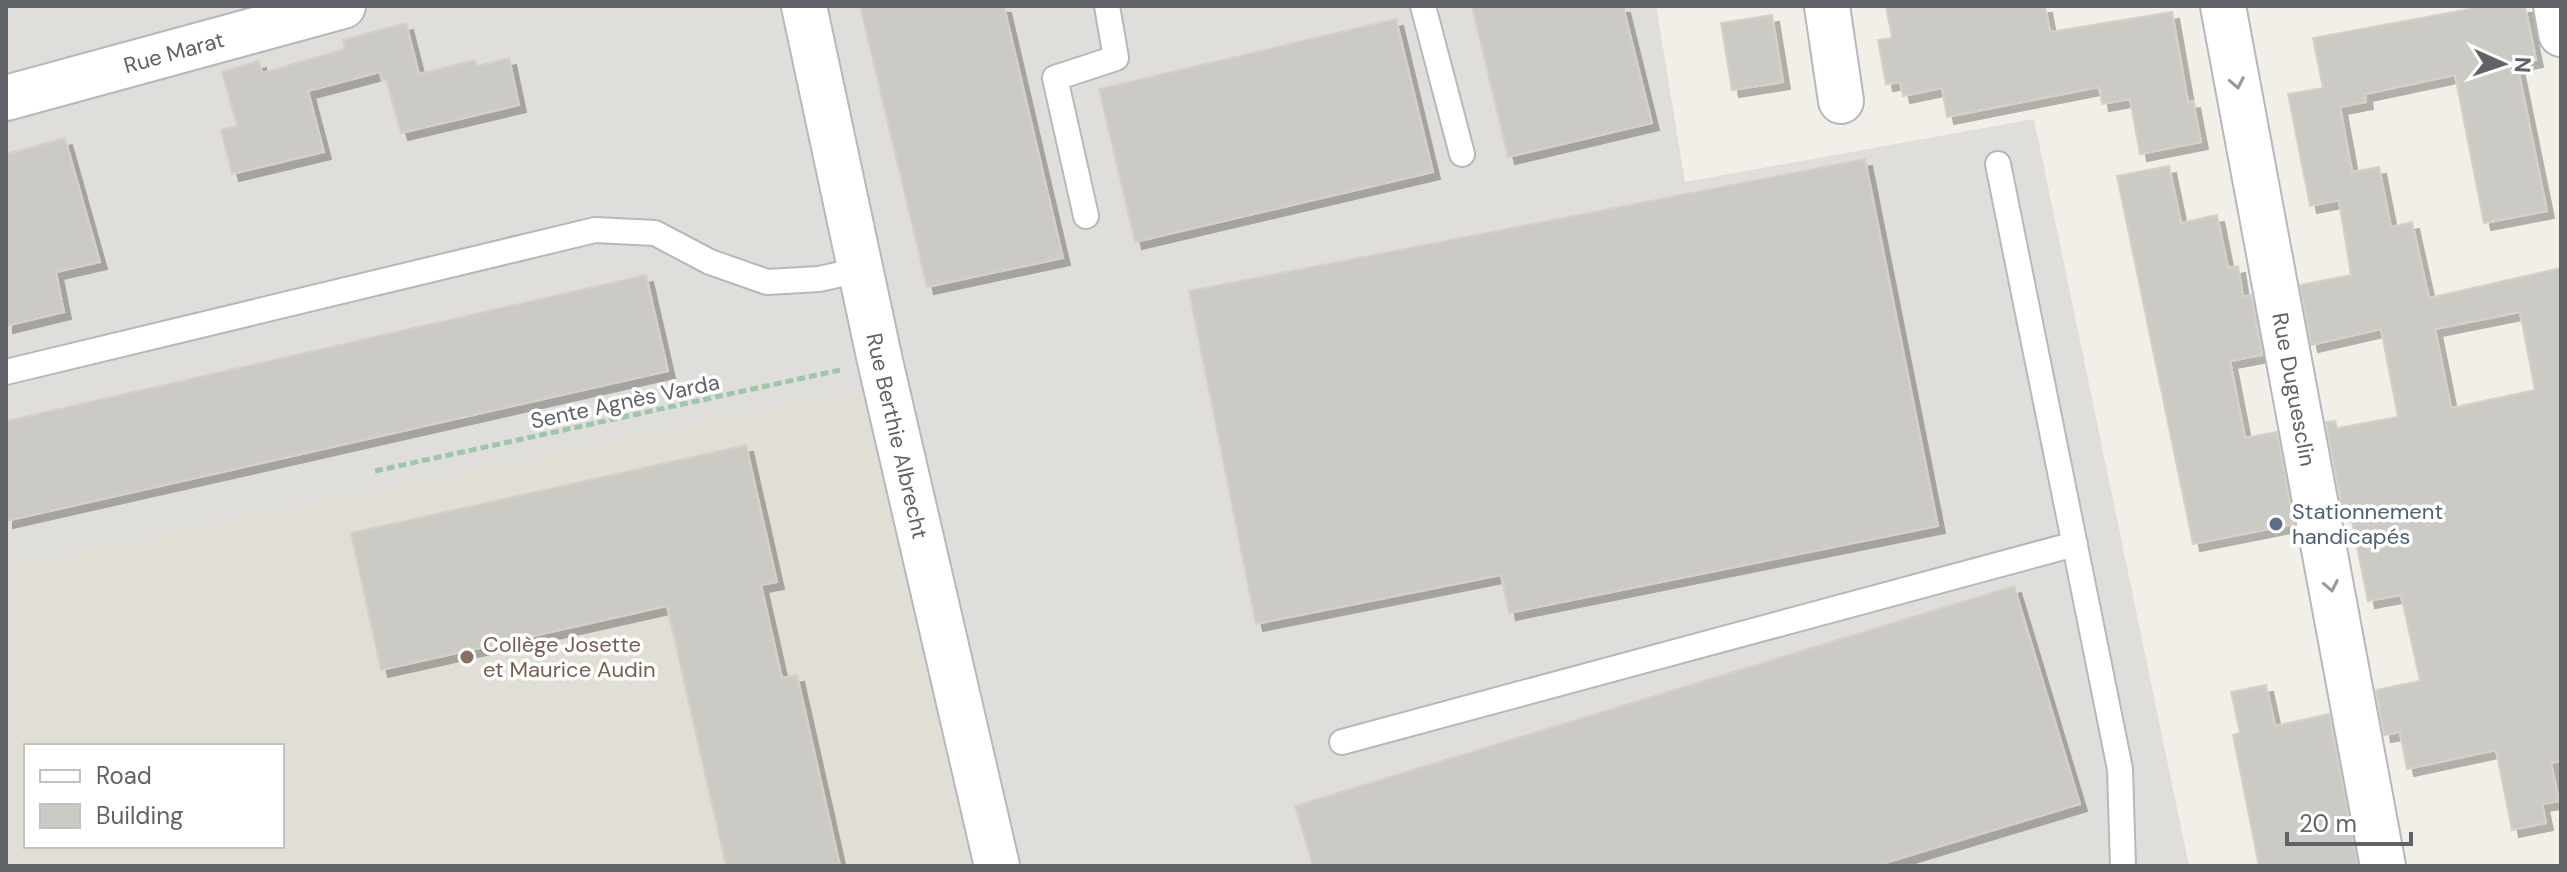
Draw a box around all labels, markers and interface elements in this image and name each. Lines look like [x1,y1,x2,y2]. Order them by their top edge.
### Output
north arrow [2463,24,2543,104]
street label: Rue Marat [121,25,227,80]
text: N [2508,56,2537,74]
one-way arrow [2228,76,2245,89]
street label: Rue Duguesclin [2265,310,2322,469]
street label: Rue Berthie Albrecht [859,331,935,542]
street label: Sente Agnès Varda [528,367,722,436]
place label: Stationnement handicapés [2292,497,2443,551]
marker: Stationnement handicapés [2267,515,2285,533]
one-way arrow [2322,579,2339,592]
place label: Collège Josette et Maurice Audin [483,630,656,684]
marker: Collège Josette et Maurice Audin [458,648,476,666]
legend [24,744,284,848]
text: Road [96,760,152,791]
scale bar [2287,796,2411,846]
text: Building [96,800,183,831]
text: 20 m [2299,808,2357,839]

